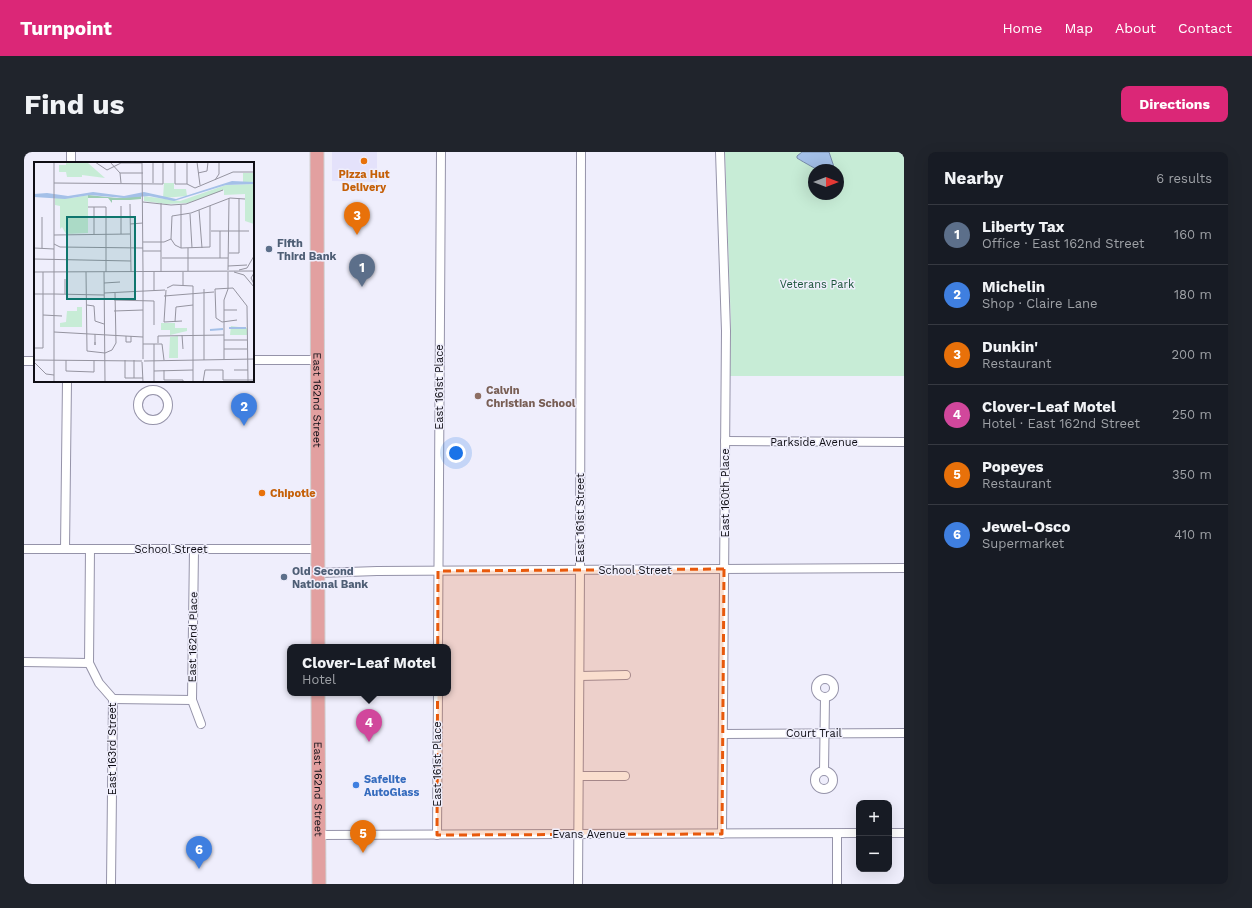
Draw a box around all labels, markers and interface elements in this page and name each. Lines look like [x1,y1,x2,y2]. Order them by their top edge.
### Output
text: Turnpoint [20,17,112,40]
text: Home [1002,20,1042,36]
text: Map [1064,20,1093,36]
text: About [1115,20,1156,36]
text: Contact [1178,20,1232,36]
button: Directions [1121,86,1228,122]
text: Find us [24,88,124,121]
marker: Pizza Hut Delivery [359,156,369,166]
inset map [34,162,254,382]
north arrow [808,164,844,200]
place label: Pizza Hut Delivery [338,168,390,194]
text: Nearby [944,168,1003,188]
text: 6 results [1156,171,1212,186]
pin: 3 [344,202,370,235]
text: Liberty Tax [982,218,1064,236]
text: 1 [954,227,960,242]
text: 160 m [1174,227,1212,242]
text: Office · East 162nd Street [982,236,1144,251]
place label: Fifth Third Bank [277,237,337,263]
marker: Fifth Third Bank [264,244,274,254]
pin: 1 [349,254,375,287]
park label: Veterans Park [780,278,854,291]
text: Michelin [982,278,1045,296]
text: 2 [953,287,961,302]
text: 180 m [1174,287,1212,302]
text: Shop · Claire Lane [982,296,1098,311]
text: Dunkin' [982,338,1038,356]
street label: East 161st Place [433,344,446,430]
text: 3 [953,347,961,362]
text: 200 m [1171,347,1212,362]
street label: East 162nd Street [311,352,324,448]
text: Restaurant [982,356,1052,371]
place label: Calvin Christian School [486,384,576,410]
marker: Calvin Christian School [473,391,483,401]
pin: 2 [231,393,257,426]
text: Clover-Leaf Motel [982,398,1116,416]
text: 4 [953,407,961,422]
text: 250 m [1172,407,1212,422]
text: Hotel · East 162nd Street [982,416,1140,431]
street label: Parkside Avenue [770,436,858,449]
your location [446,443,466,463]
street label: East 160th Place [719,449,732,537]
text: Popeyes [982,458,1044,476]
text: 5 [953,467,961,482]
text: 350 m [1172,467,1212,482]
street label: East 161st Street [574,473,587,563]
text: Restaurant [982,476,1052,491]
place label: Chipotle [270,487,316,500]
marker: Chipotle [257,488,267,498]
text: Jewel-Osco [982,518,1070,536]
text: 6 [953,527,961,542]
text: 410 m [1174,527,1212,542]
text: Supermarket [982,536,1064,551]
street label: School Street [134,543,208,556]
street label: School Street [598,564,672,577]
place label: Old Second National Bank [292,565,368,591]
marker: Old Second National Bank [279,572,289,582]
street label: East 162nd Place [186,591,200,683]
popup [287,644,451,696]
text: Clover-Leaf Motel [302,654,436,672]
text: Hotel [302,672,336,687]
street label: East 163rd Street [106,702,119,795]
pin: 4 [356,709,382,742]
street label: East 161st Place [431,721,444,807]
street label: Court Trail [786,727,843,740]
street label: East 162nd Street [312,741,325,837]
place label: Safelite AutoGlass [364,773,419,799]
marker: Safelite AutoGlass [351,780,361,790]
map controls [856,800,892,872]
button: + [856,800,892,836]
pin: 5 [350,820,376,853]
street label: Evans Avenue [552,828,626,841]
pin: 6 [186,836,212,869]
button: − [856,836,892,872]

